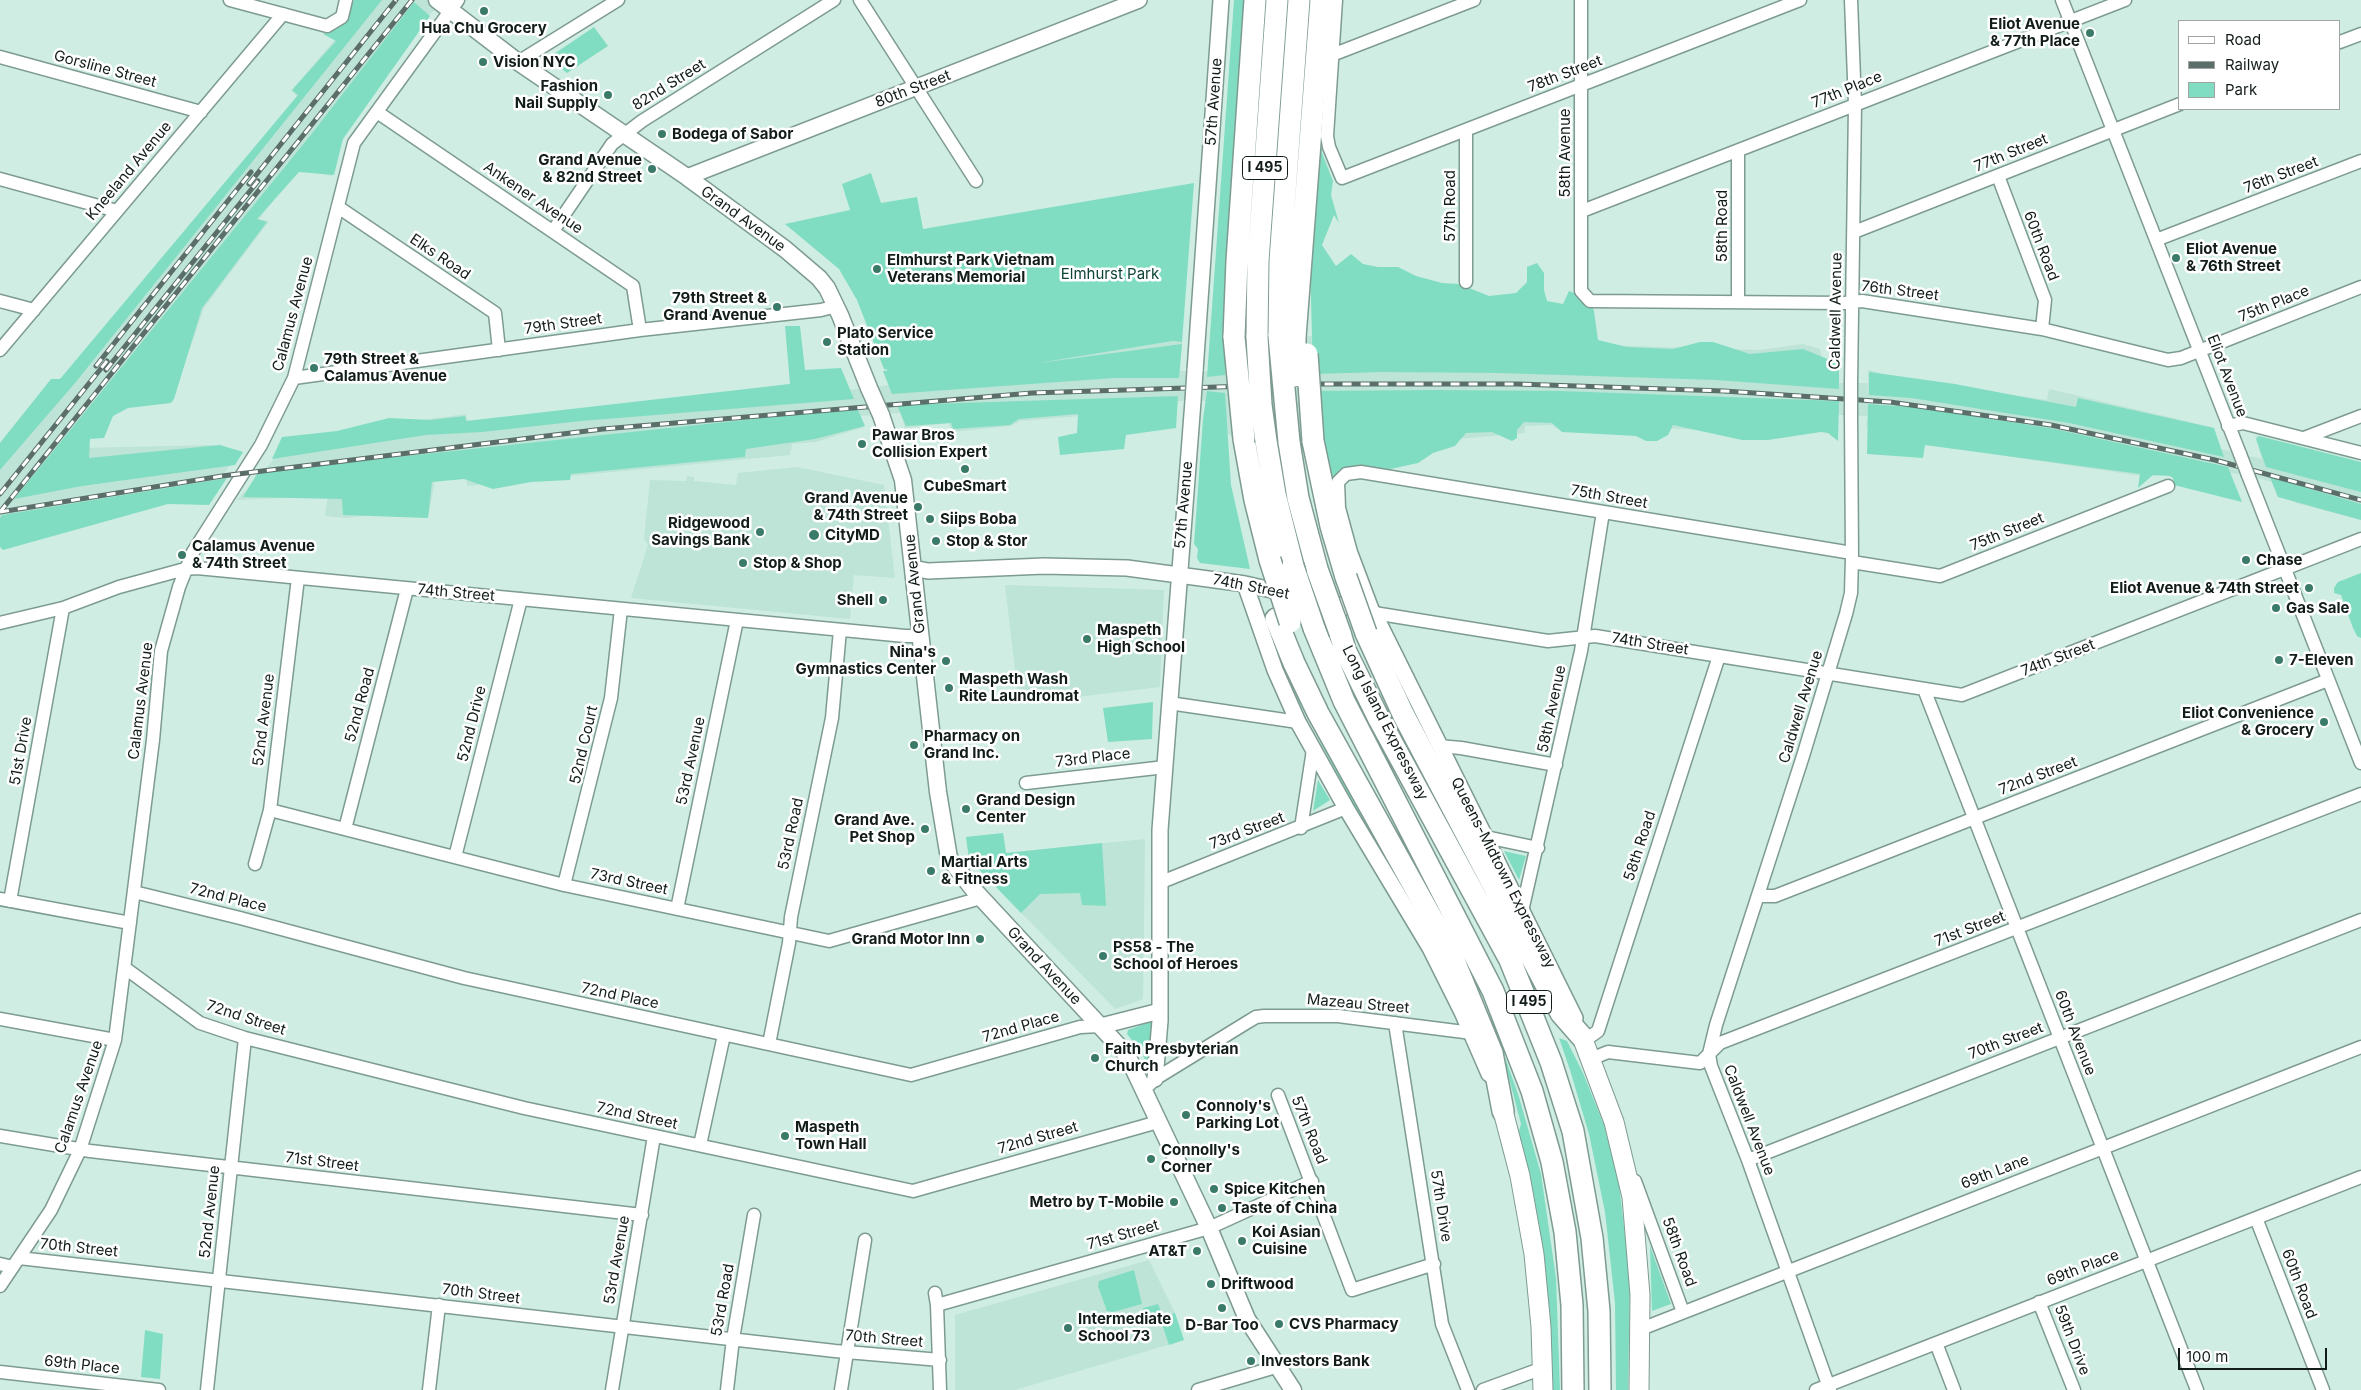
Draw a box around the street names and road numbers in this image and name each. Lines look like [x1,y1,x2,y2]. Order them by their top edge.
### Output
street label: Gorsline Street [52,47,158,91]
street label: 78th Street [1525,52,1605,96]
street label: 82nd Street [629,55,709,115]
street label: 57th Avenue [1202,57,1226,147]
street label: 80th Street [873,66,953,112]
street label: 77th Place [1809,68,1885,112]
street label: 58th Avenue [1556,108,1574,198]
street label: Kneeland Avenue [82,118,176,224]
street label: 77th Street [1972,130,2050,176]
street label: 76th Street [2241,153,2321,197]
road number: I 495 [1242,156,1288,180]
street label: Ankener Avenue [480,158,586,238]
street label: 57th Road [1441,170,1459,242]
street label: Grand Avenue [697,182,789,256]
street label: 58th Road [1713,190,1731,262]
street label: 60th Road [2019,209,2063,283]
street label: Elks Road [406,230,474,284]
street label: Caldwell Avenue [1826,252,1846,370]
street label: Calamus Avenue [269,255,317,373]
street label: 76th Street [1860,277,1940,305]
street label: 75th Place [2236,282,2312,326]
street label: 79th Street [523,310,603,338]
street label: Eliot Avenue [2203,332,2251,420]
street label: 57th Avenue [1171,460,1197,550]
street label: 75th Street [1569,481,1649,513]
street label: 75th Street [1968,509,2046,555]
street label: Grand Avenue [901,533,929,635]
street label: 74th Street [1211,571,1291,603]
street label: 74th Street [417,581,495,605]
street label: 74th Street [1610,629,1690,659]
street label: 74th Street [2019,636,2097,680]
street label: Calamus Avenue [125,641,157,761]
street label: Long Island Expressway [1338,643,1432,803]
street label: Caldwell Avenue [1775,648,1827,766]
street label: 58th Avenue [1534,664,1570,754]
street label: 52nd Road [341,666,379,744]
street label: 52nd Avenue [249,673,279,767]
street label: 52nd Drive [454,684,490,764]
street label: 52nd Court [566,704,602,786]
street label: 51st Drive [6,715,36,787]
street label: 53rd Avenue [673,715,709,807]
street label: 73rd Place [1055,744,1131,772]
street label: 72nd Street [1996,753,2080,799]
street label: Queens-Midtown Expressway [1447,774,1559,972]
street label: 53rd Road [775,796,807,872]
street label: 73rd Street [1207,809,1287,853]
street label: 58th Road [1620,809,1660,883]
street label: 73rd Street [589,865,669,899]
street label: 72nd Place [188,880,268,916]
street label: 71st Street [1932,907,2008,951]
street label: Grand Avenue [1003,923,1085,1009]
street label: 72nd Place [580,979,660,1013]
street label: 60th Avenue [2051,988,2099,1078]
road number: I 495 [1506,990,1552,1014]
street label: Mazeau Street [1306,991,1410,1017]
street label: 72nd Street [204,997,288,1039]
street label: 72nd Place [981,1007,1061,1047]
street label: 70th Street [1966,1019,2046,1063]
street label: Calamus Avenue [51,1038,107,1156]
street label: Caldwell Avenue [1720,1062,1778,1178]
street label: 57th Road [1287,1093,1331,1167]
street label: 72nd Street [595,1099,679,1133]
street label: 72nd Street [996,1118,1080,1158]
street label: 71st Street [284,1149,360,1175]
street label: 69th Lane [1958,1151,2032,1193]
street label: 52nd Avenue [196,1165,224,1259]
street label: 57th Drive [1426,1169,1456,1243]
street label: 53rd Avenue [600,1214,634,1306]
street label: 58th Road [1658,1215,1700,1289]
street label: 71st Street [1085,1216,1161,1254]
street label: 70th Street [39,1235,119,1261]
street label: 69th Place [2044,1246,2122,1290]
street label: 60th Road [2277,1247,2321,1321]
street label: 53rd Road [708,1262,738,1338]
street label: 70th Street [441,1280,521,1308]
street label: 59th Drive [2050,1302,2094,1378]
street label: 70th Street [844,1327,924,1351]
street label: 69th Place [43,1352,121,1378]

